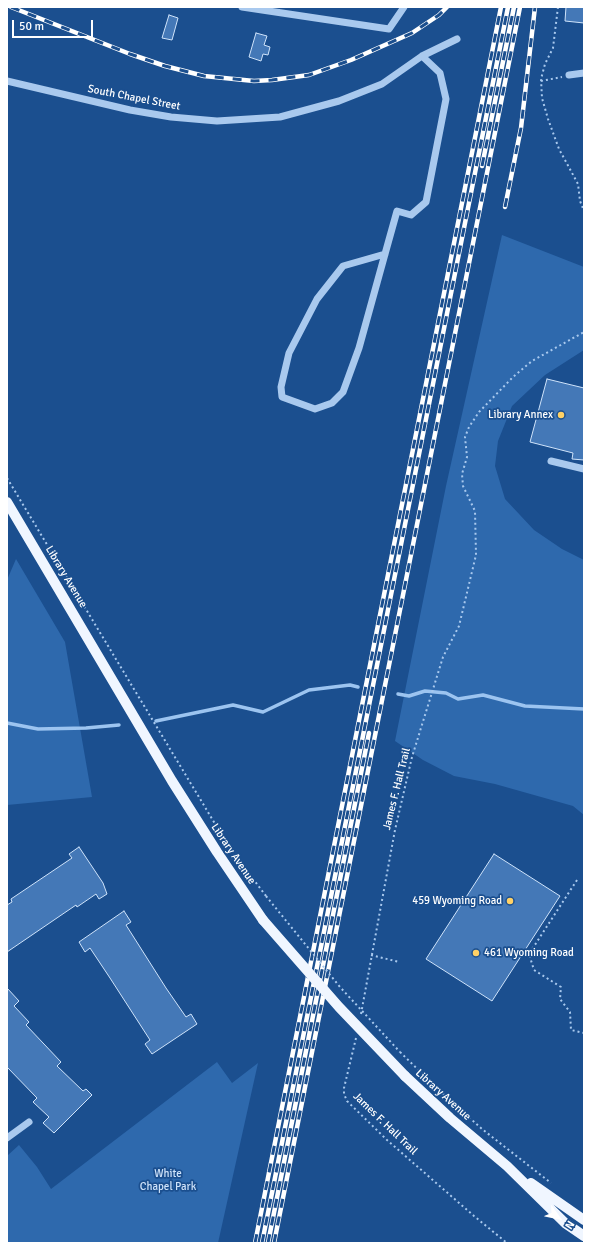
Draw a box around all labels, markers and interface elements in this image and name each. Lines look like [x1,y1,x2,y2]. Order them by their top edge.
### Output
scale bar [14,12,95,38]
text: 50 m [19,19,44,34]
street label: South Chapel Street [87,83,181,113]
place label: Library Annex [488,408,553,422]
marker: Library Annex [556,410,566,420]
street label: Library Avenue [42,544,90,610]
street label: James F. Hall Trail [380,747,414,831]
street label: Library Avenue [208,821,258,887]
place label: 459 Wyoming Road [412,894,502,908]
marker: 459 Wyoming Road [505,896,515,906]
place label: 461 Wyoming Road [484,946,574,960]
marker: 461 Wyoming Road [471,948,481,958]
street label: Library Avenue [413,1067,473,1123]
street label: James F. Hall Trail [350,1090,420,1158]
park label: White Chapel Park [140,1167,196,1193]
north arrow [539,1198,579,1238]
text: N [562,1218,577,1232]

